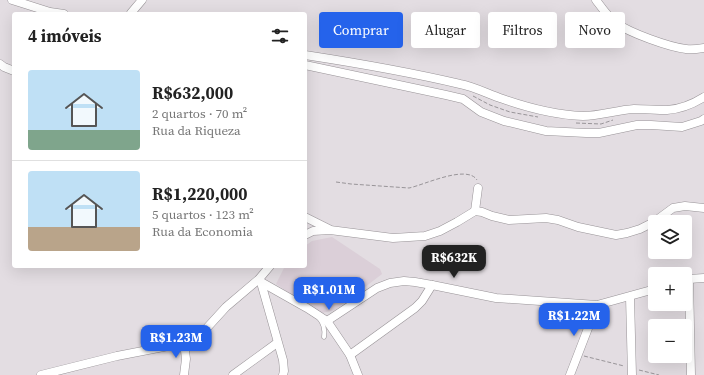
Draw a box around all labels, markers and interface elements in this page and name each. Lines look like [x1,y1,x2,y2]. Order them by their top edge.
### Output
chip: Comprar [319,12,403,48]
chip: Alugar [411,12,480,48]
chip: Filtros [488,12,557,48]
chip: Novo [565,12,625,48]
text: 4 imóveis [28,24,102,48]
icon: filters [269,25,291,47]
text: R$632,000 [152,81,233,105]
icon: home [60,86,108,134]
text: 2 quartos · 70 m² [152,105,247,122]
text: Rua da Riqueza [152,122,241,139]
text: R$1,220,000 [152,182,248,206]
icon: home [60,187,108,235]
text: 5 quartos · 123 m² [152,206,254,223]
map controls [648,215,692,363]
button: layers [648,215,692,259]
text: Rua da Economia [152,223,253,240]
pin: R$632K [421,245,487,279]
text: R$632K [431,249,477,266]
button: + [648,267,692,311]
pin: R$1.01M [292,277,366,311]
text: R$1.01M [303,281,355,298]
pin: R$1.22M [537,303,611,337]
text: R$1.22M [548,307,600,324]
button: − [648,319,692,363]
pin: R$1.23M [139,325,213,359]
text: R$1.23M [150,329,202,346]

